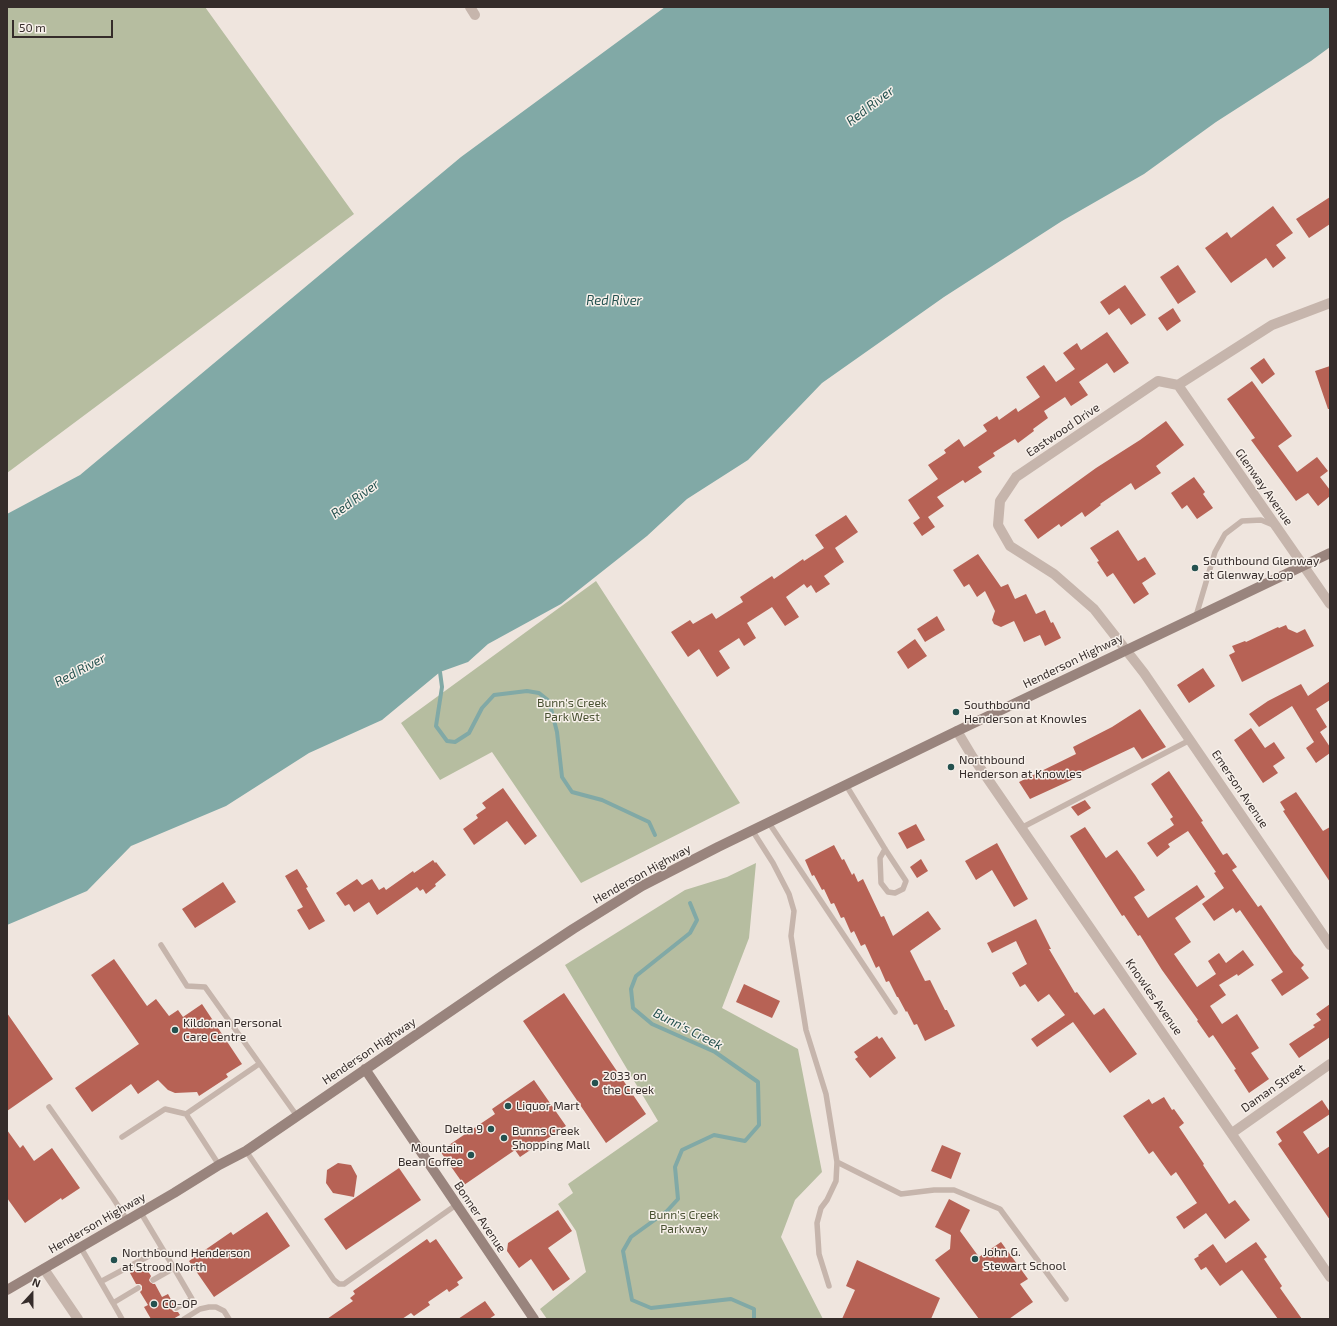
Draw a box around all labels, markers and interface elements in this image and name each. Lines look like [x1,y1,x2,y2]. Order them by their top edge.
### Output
scale bar [14,12,115,38]
text: 50 m [19,20,46,34]
water label: Red River [843,83,897,129]
water label: Red River [586,293,642,309]
street label: Eastwood Drive [1024,400,1102,460]
street label: Glenway Avenue [1232,446,1296,528]
water label: Red River [328,476,382,522]
place label: Southbound Glenway at Glenway Loop [1203,554,1319,582]
marker: Southbound Glenway at Glenway Loop [1190,563,1200,573]
street label: Henderson Highway [1021,631,1125,691]
water label: Red River [52,650,108,690]
park label: Bunn's Creek Park West [537,696,607,724]
place label: Southbound Henderson at Knowles [964,698,1087,726]
marker: Southbound Henderson at Knowles [951,707,961,717]
street label: Emerson Avenue [1209,747,1271,831]
place label: Northbound Henderson at Knowles [959,753,1082,781]
marker: Northbound Henderson at Knowles [946,762,956,772]
street label: Henderson Highway [591,841,693,907]
street label: Knowles Avenue [1122,956,1186,1038]
water label: Bunn's Creek [651,1005,725,1053]
street label: Henderson Highway [320,1014,418,1088]
place label: Kildonan Personal Care Centre [183,1016,282,1044]
marker: Kildonan Personal Care Centre [170,1025,180,1035]
street label: Daman Street [1238,1061,1308,1115]
place label: 2033 on the Creek [603,1069,654,1097]
marker: 2033 on the Creek [590,1078,600,1088]
place label: Liquor Mart [516,1099,580,1113]
marker: Liquor Mart [503,1101,513,1111]
place label: Delta 9 [444,1122,483,1136]
marker: Delta 9 [486,1124,496,1134]
place label: Bunns Creek Shopping Mall [512,1124,590,1152]
marker: Bunns Creek Shopping Mall [499,1133,509,1143]
place label: Mountain Bean Coffee [398,1141,463,1169]
marker: Mountain Bean Coffee [466,1150,476,1160]
street label: Bonner Avenue [451,1179,509,1255]
street label: Henderson Highway [46,1189,148,1257]
park label: Bunn's Creek Parkway [649,1208,719,1236]
place label: John G. Stewart School [983,1245,1066,1273]
place label: Northbound Henderson at Strood North [122,1246,250,1274]
marker: John G. Stewart School [970,1254,980,1264]
marker: Northbound Henderson at Strood North [109,1255,119,1265]
north arrow [12,1274,52,1314]
text: N [30,1275,43,1290]
place label: CO-OP [162,1297,197,1311]
marker: CO-OP [149,1299,159,1309]

